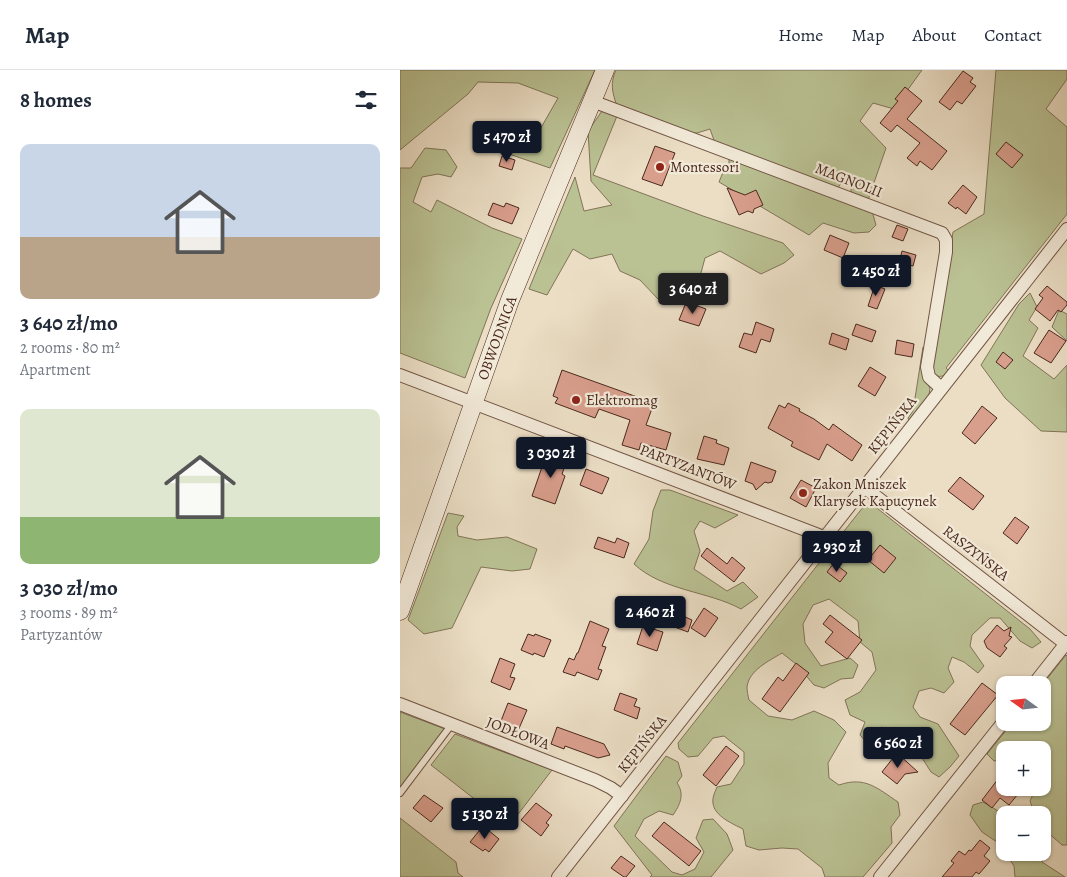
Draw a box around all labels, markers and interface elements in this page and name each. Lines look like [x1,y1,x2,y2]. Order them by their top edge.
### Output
text: Map [25,19,69,51]
text: Home [778,23,823,47]
text: Map [851,23,884,47]
text: About [912,23,956,47]
text: Contact [984,23,1042,47]
text: 8 homes [20,86,92,114]
icon: filters [352,86,380,114]
pin: 5 470 zł [455,121,559,163]
text: 5 470 zł [484,126,531,148]
place label: Montessori [670,157,739,177]
street label: MAGNOLII [812,158,886,202]
marker: Montessori [654,161,666,173]
icon: home [155,177,245,267]
pin: 2 450 zł [824,254,928,297]
text: 2 450 zł [852,260,900,282]
pin: 3 640 zł [641,272,745,315]
text: 3 640 zł [669,278,717,300]
street label: OBWODNICA [473,293,522,383]
text: 3 640 zł/mo [20,309,118,337]
text: 2 rooms · 80 m² [20,337,120,359]
text: Apartment [20,359,91,381]
place label: Elektromag [586,390,658,410]
street label: KĘPIŃSKA [863,392,921,458]
marker: Elektromag [570,394,582,406]
pin: 3 030 zł [499,436,603,479]
street label: PARTYZANTÓW [637,439,739,495]
icon: home [155,442,245,532]
text: 3 030 zł [527,442,575,464]
place label: Zakon Mniszek Klarysek Kapucynek [813,474,937,511]
marker: Zakon Mniszek Klarysek Kapucynek [797,487,809,499]
street label: RASZYŃSKA [939,521,1014,585]
pin: 2 930 zł [785,530,889,573]
text: 2 930 zł [813,536,861,558]
text: 3 030 zł/mo [20,574,118,602]
pin: 2 460 zł [598,596,702,638]
text: 2 460 zł [626,601,674,623]
text: 3 rooms · 89 m² [20,602,118,624]
text: Partyzantów [20,624,102,646]
north arrow [996,676,1051,731]
map controls [996,676,1051,861]
street label: KĘPIŃSKA [613,711,671,777]
street label: JODŁOWA [484,712,553,754]
pin: 6 560 zł [846,726,950,769]
text: 6 560 zł [874,732,922,754]
button: + [996,741,1051,796]
pin: 5 130 zł [433,798,537,840]
text: 5 130 zł [462,803,508,825]
button: − [996,806,1051,861]

